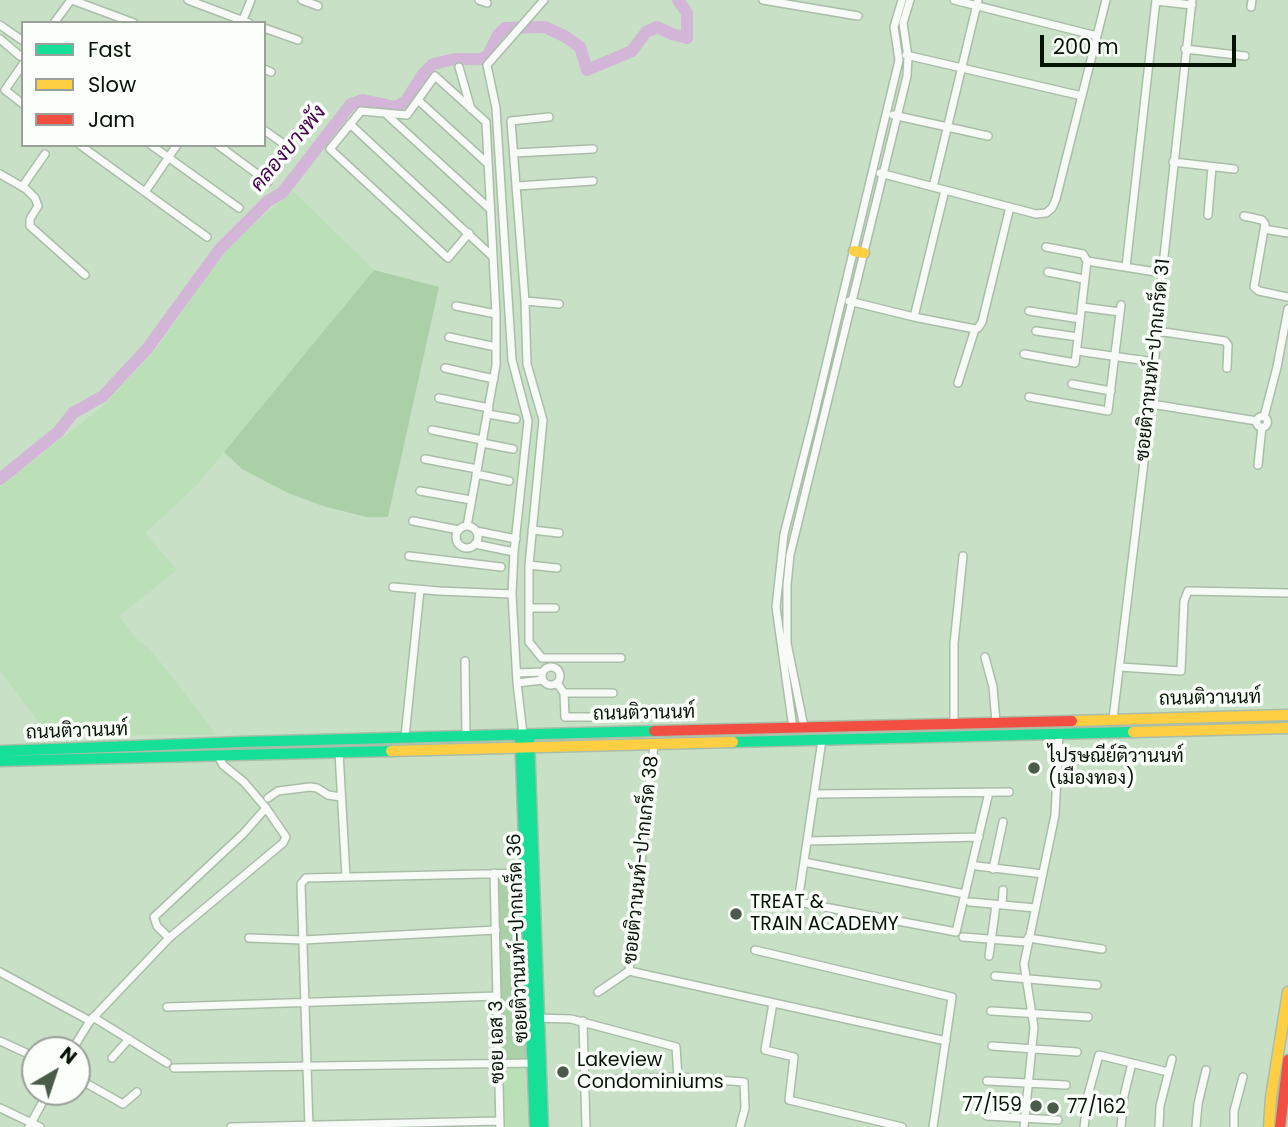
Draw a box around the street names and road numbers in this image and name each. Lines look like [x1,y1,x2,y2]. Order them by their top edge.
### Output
street label: ซอยติวานนท์-ปากเกร็ด 31 [1132,258,1176,462]
street label: ถนนติวานนท์ [1159,687,1261,711]
street label: ถนนติวานนท์ [593,702,695,726]
street label: ถนนติวานนท์ [25,719,129,745]
street label: ซอยติวานนท์-ปากเกร็ด 38 [620,755,664,965]
street label: ซอยติวานนท์-ปากเกร็ด 36 [504,833,534,1043]
street label: ซอย เอส 3 [486,1000,510,1084]

